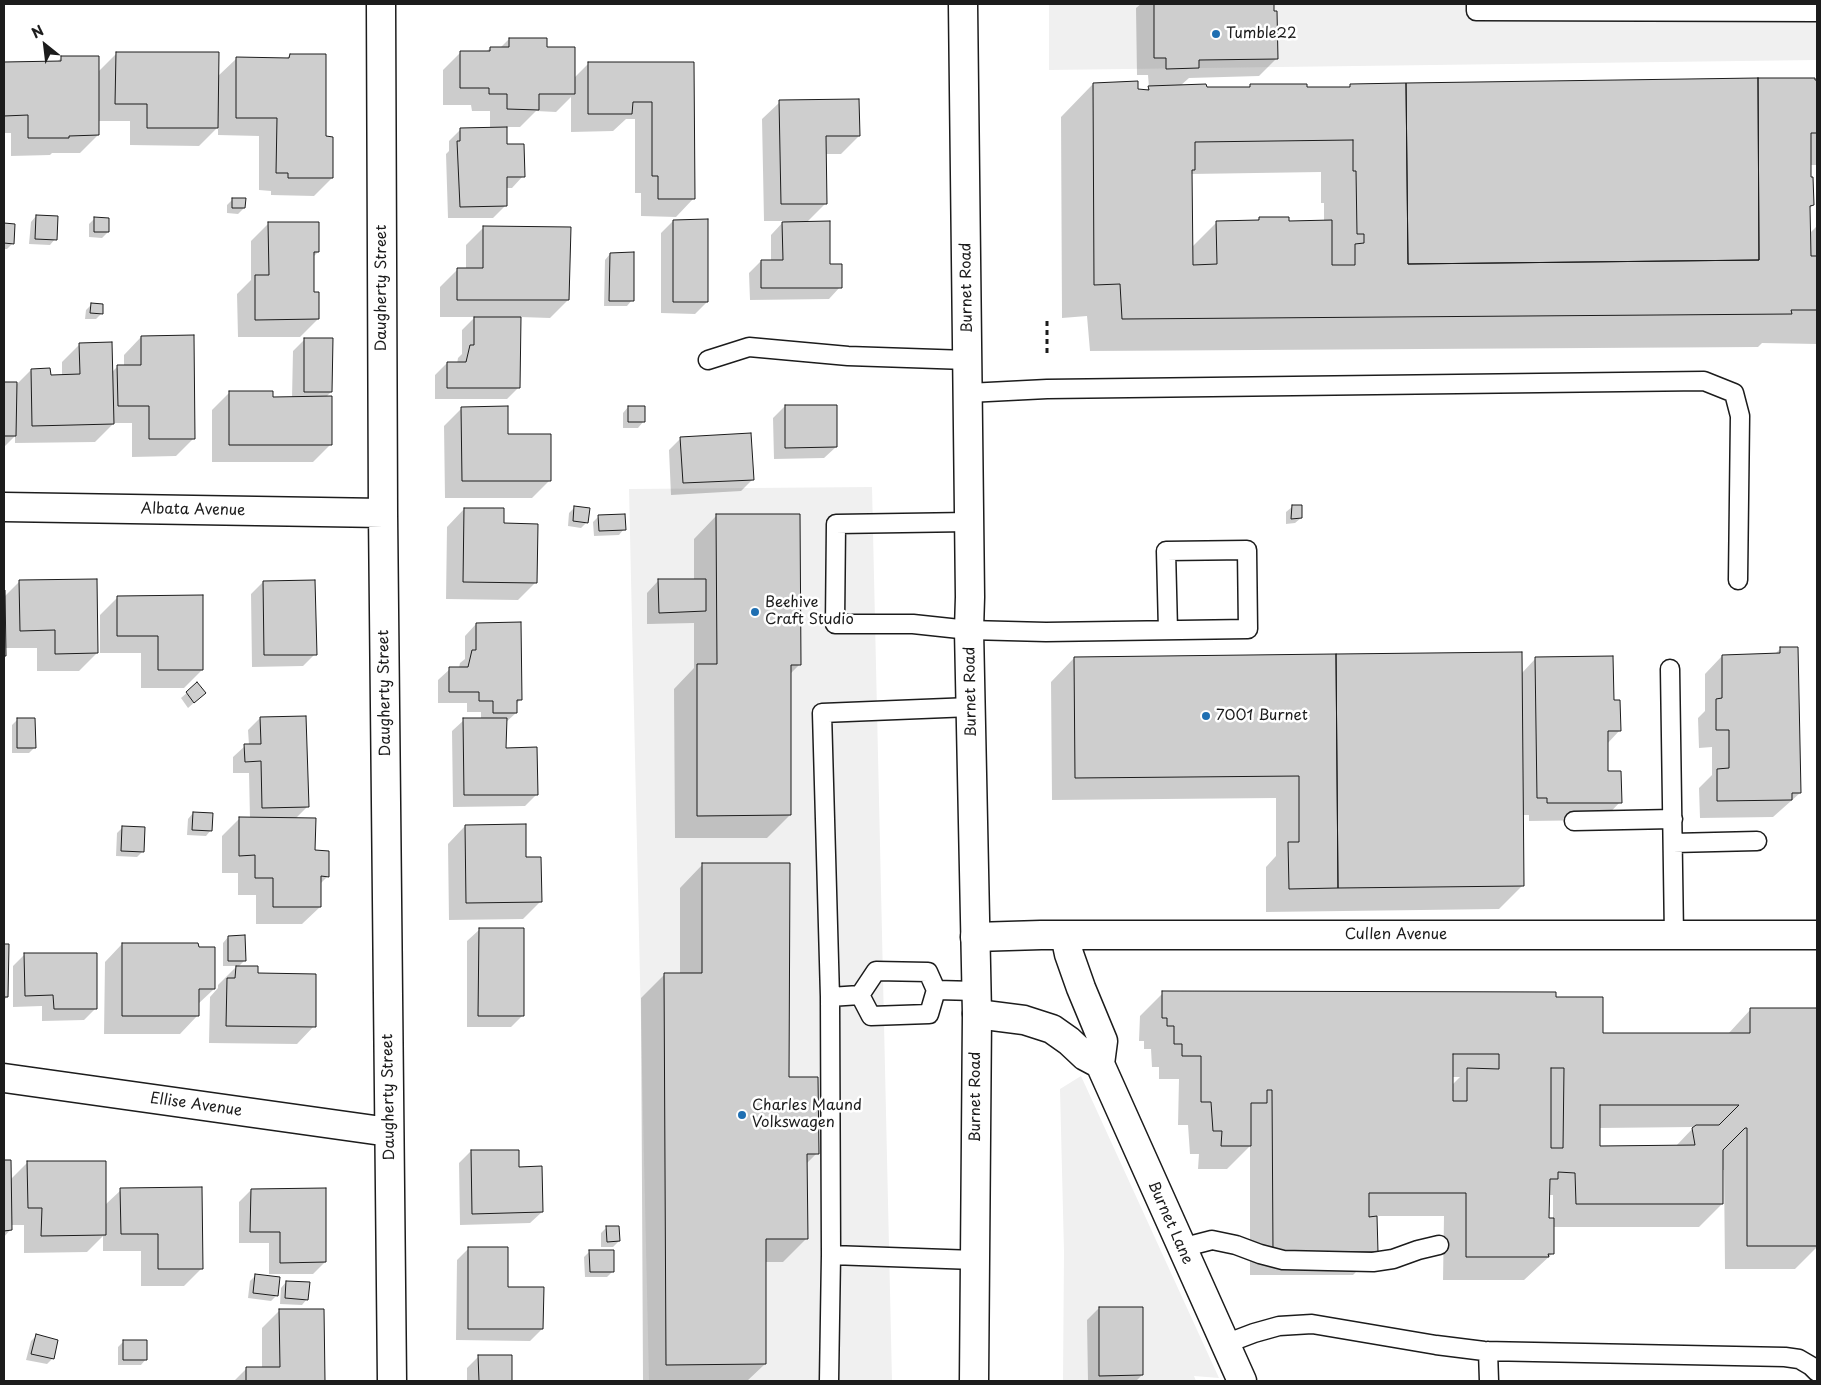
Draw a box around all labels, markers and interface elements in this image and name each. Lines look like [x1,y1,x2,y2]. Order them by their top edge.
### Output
north arrow [20,20,70,70]
text: N [28,20,47,43]
place label: Tumble22 [1226,25,1297,43]
marker: Tumble22 [1210,28,1222,40]
street label: Daugherty Street [373,225,391,351]
street label: Burnet Road [957,242,977,334]
street label: Albata Avenue [140,500,246,520]
place label: Beehive Craft Studio [765,594,854,629]
marker: Beehive Craft Studio [749,606,761,618]
street label: Daugherty Street [375,630,395,756]
street label: Burnet Road [961,646,981,738]
place label: 7001 Burnet [1216,707,1308,725]
marker: 7001 Burnet [1200,710,1212,722]
street label: Cullen Avenue [1345,926,1447,944]
street label: Daugherty Street [379,1034,399,1160]
street label: Burnet Road [967,1052,985,1142]
street label: Ellise Avenue [149,1090,243,1120]
place label: Charles Maund Volkswagen [752,1097,862,1132]
marker: Charles Maund Volkswagen [736,1109,748,1121]
street label: Burnet Lane [1144,1178,1196,1268]

